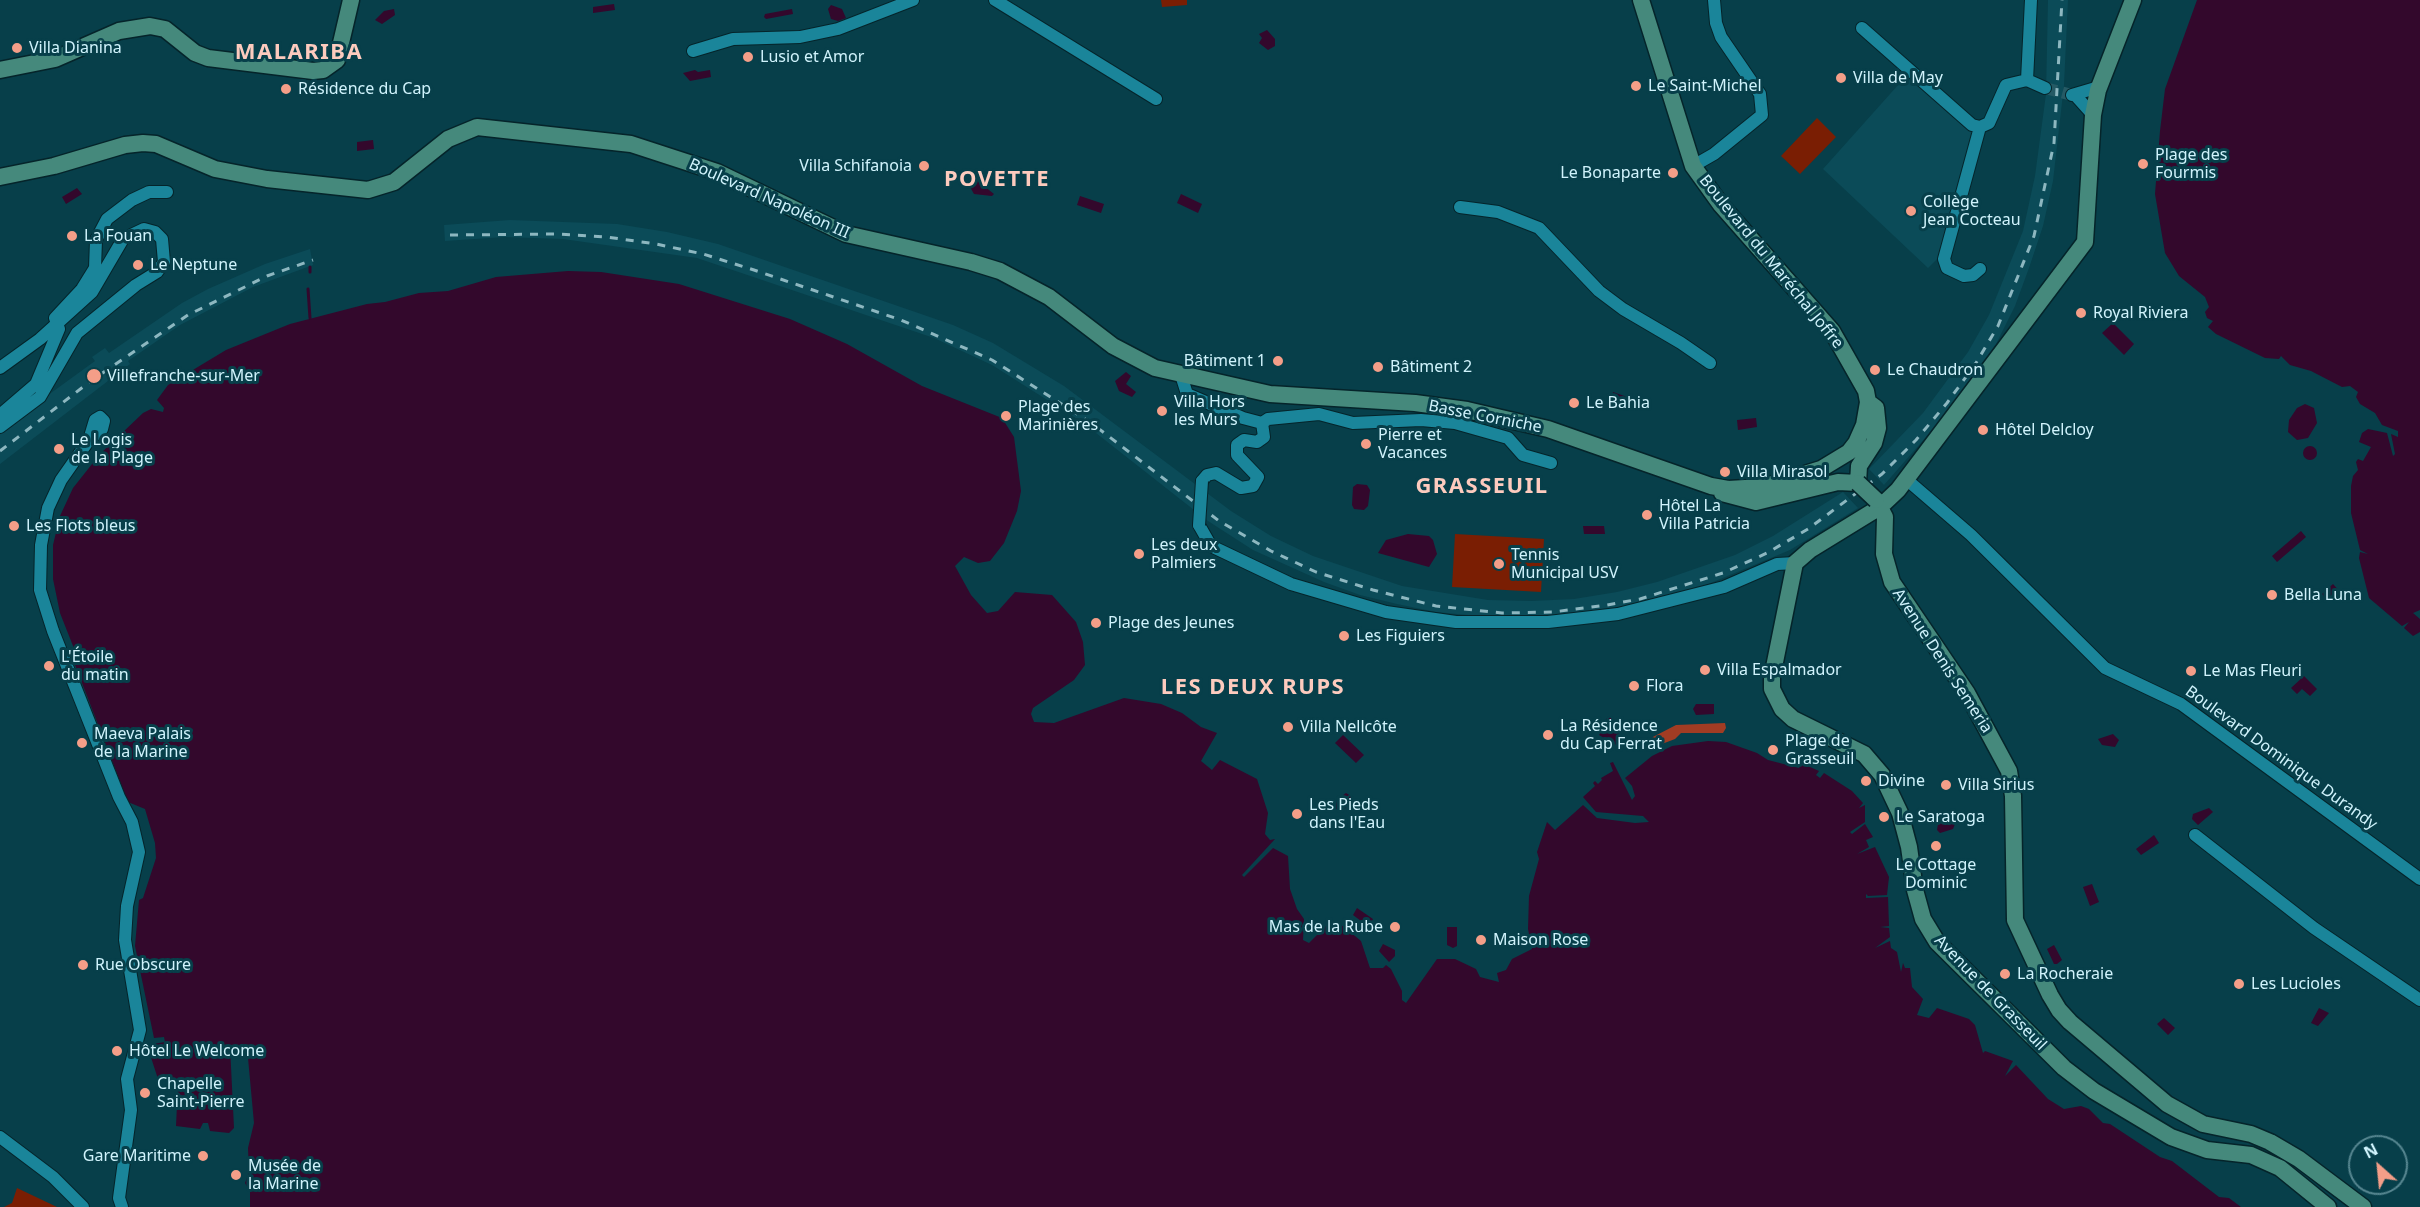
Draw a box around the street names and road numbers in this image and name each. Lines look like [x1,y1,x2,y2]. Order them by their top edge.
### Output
street label: Boulevard Napoléon III [686,155,852,243]
street label: Boulevard du Maréchal Joffre [1695,171,1847,353]
street label: Basse Corniche [1427,397,1543,437]
street label: Avenue Denis Semeria [1888,585,1996,737]
street label: Boulevard Dominique Durandy [2181,682,2381,834]
street label: Avenue de Grasseuil [1930,931,2050,1055]

